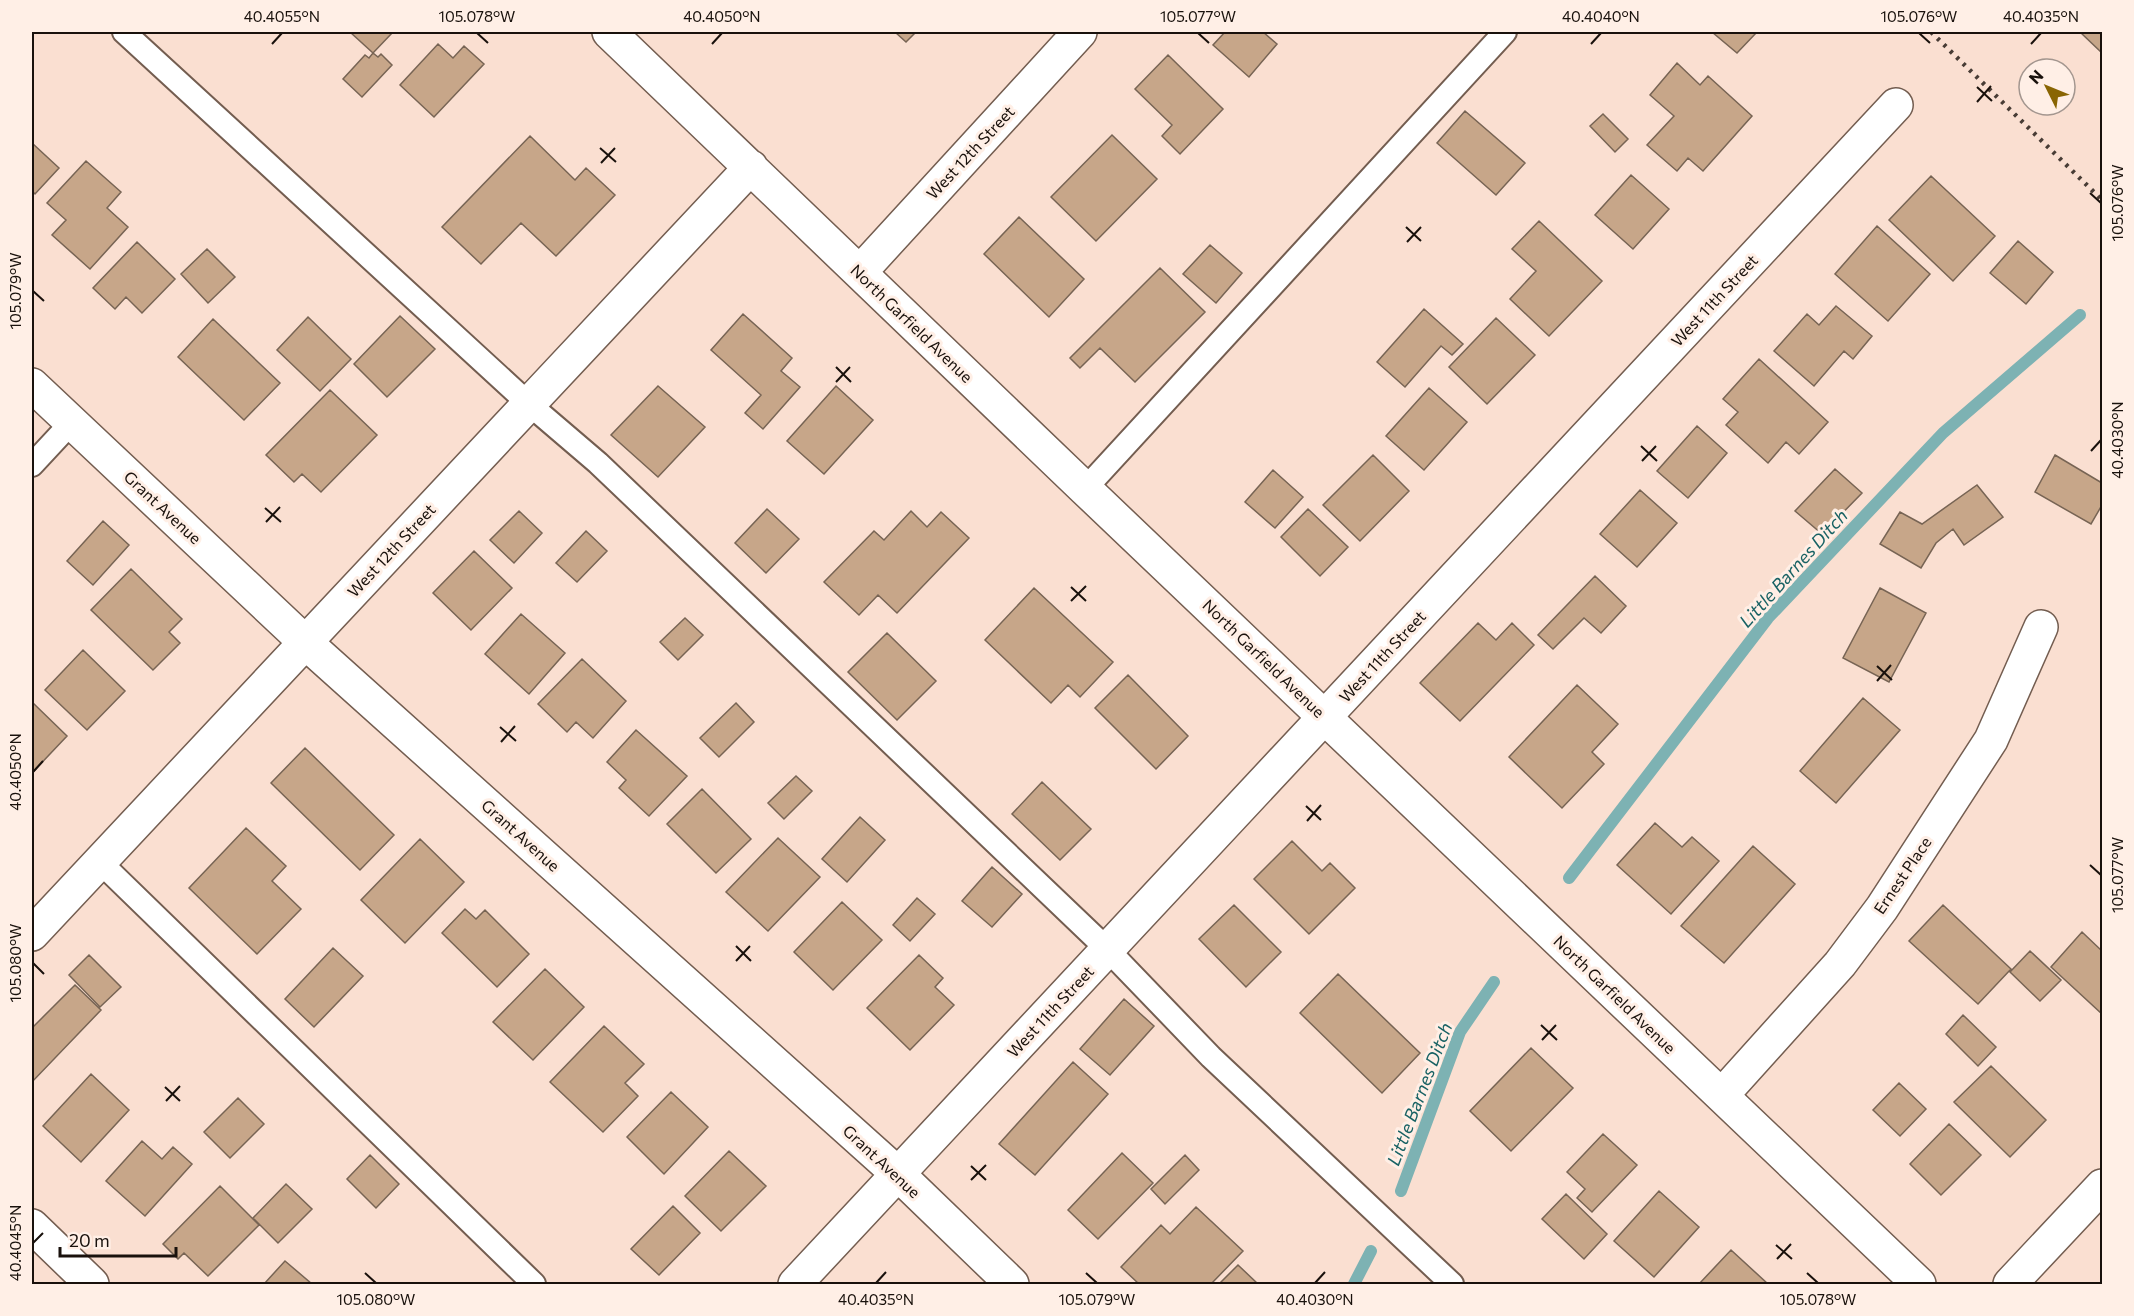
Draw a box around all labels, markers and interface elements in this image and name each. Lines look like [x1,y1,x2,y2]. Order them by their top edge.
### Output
text: 40.4055°N [244,7,320,25]
text: 105.078°W [439,7,515,25]
text: 40.4050°N [683,7,761,25]
text: 105.077°W [1160,7,1236,25]
text: 40.4040°N [1562,7,1640,25]
text: 105.076°W [1881,7,1957,25]
text: 40.4035°N [2003,7,2079,25]
north arrow [2017,57,2077,117]
text: N [2025,66,2047,87]
street label: West 12th Street [922,101,1018,202]
text: 105.076°W [2108,165,2126,241]
street label: West 11th Street [1667,250,1762,350]
text: 105.079°W [6,253,24,329]
street label: North Garfield Avenue [847,260,977,386]
text: 40.4030°N [2108,401,2126,479]
street label: Grant Avenue [121,466,205,548]
street label: West 12th Street [343,499,439,600]
water label: Little Barnes Ditch [1734,504,1852,632]
street label: North Garfield Avenue [1199,595,1329,721]
street label: West 11th Street [1335,606,1430,706]
text: 40.4050°N [6,733,24,811]
street label: Grant Avenue [478,795,564,875]
street label: Ernest Place [1869,833,1935,917]
text: 105.077°W [2108,837,2126,913]
text: 105.080°W [6,924,24,1002]
street label: North Garfield Avenue [1550,931,1680,1057]
street label: West 11th Street [1003,961,1098,1061]
water label: Little Barnes Ditch [1382,1019,1456,1169]
street label: Grant Avenue [840,1120,924,1202]
text: 40.4045°N [6,1205,24,1281]
scale bar [60,1220,176,1258]
text: 20 m [69,1229,110,1251]
text: 105.080°W [337,1290,415,1308]
text: 40.4035°N [838,1290,914,1308]
text: 105.079°W [1059,1290,1135,1308]
text: 40.4030°N [1276,1290,1354,1308]
text: 105.078°W [1780,1290,1856,1308]

